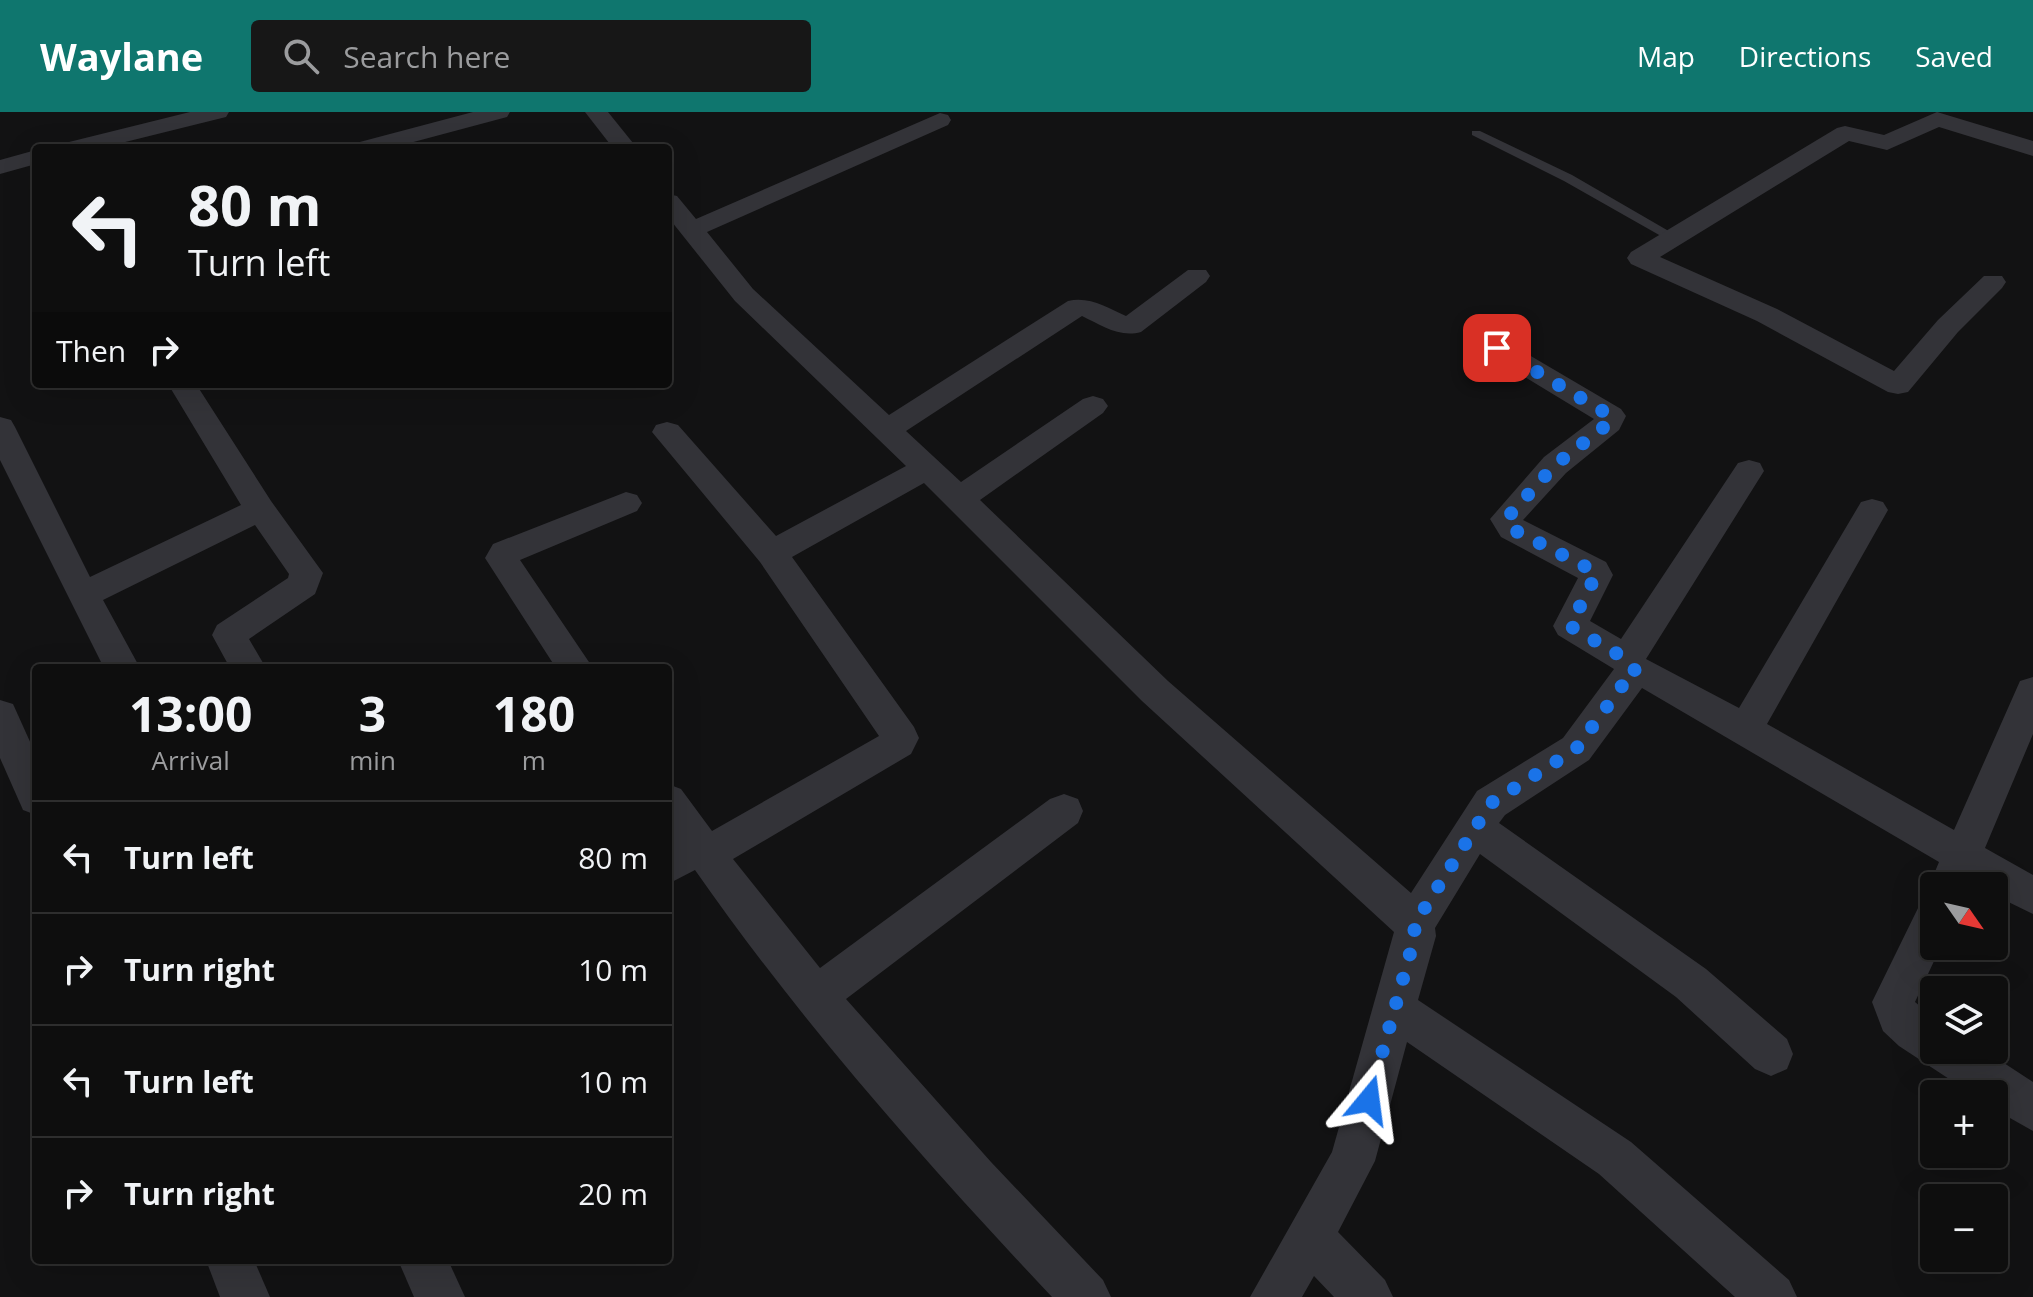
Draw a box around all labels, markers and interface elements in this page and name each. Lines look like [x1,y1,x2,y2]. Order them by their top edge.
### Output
search box [251,20,811,92]
text: Waylane [40,30,203,82]
icon: search [279,34,323,78]
text: Search here [343,36,510,77]
text: Map [1637,37,1695,75]
text: Directions [1739,37,1871,75]
text: Saved [1915,37,1993,75]
text: 80 m [188,166,322,242]
icon: left [56,176,160,280]
text: Turn left [188,238,330,287]
pin [1463,314,1531,382]
icon: arrive [1475,326,1519,370]
icon: right [142,328,186,372]
text: Then [56,330,126,371]
text: 13:00 [129,681,252,746]
text: 3 [359,681,386,746]
text: 180 [493,681,575,746]
text: Arrival [151,742,230,778]
text: min [349,742,396,778]
text: m [522,742,546,778]
icon: left [56,835,100,879]
text: Turn left [124,837,254,878]
text: 80 m [578,837,648,878]
north arrow [1920,872,2008,960]
map controls [1920,872,2008,1272]
icon: right [56,947,100,991]
text: Turn right [124,949,275,990]
text: 10 m [578,949,648,990]
button: layers [1920,976,2008,1064]
position arrow [1327,1058,1411,1142]
icon: left [56,1059,100,1103]
text: Turn left [124,1061,254,1102]
text: 10 m [578,1061,648,1102]
button: + [1920,1080,2008,1168]
icon: right [56,1171,100,1215]
text: Turn right [124,1173,275,1214]
text: 20 m [578,1173,648,1214]
button: − [1920,1184,2008,1272]

